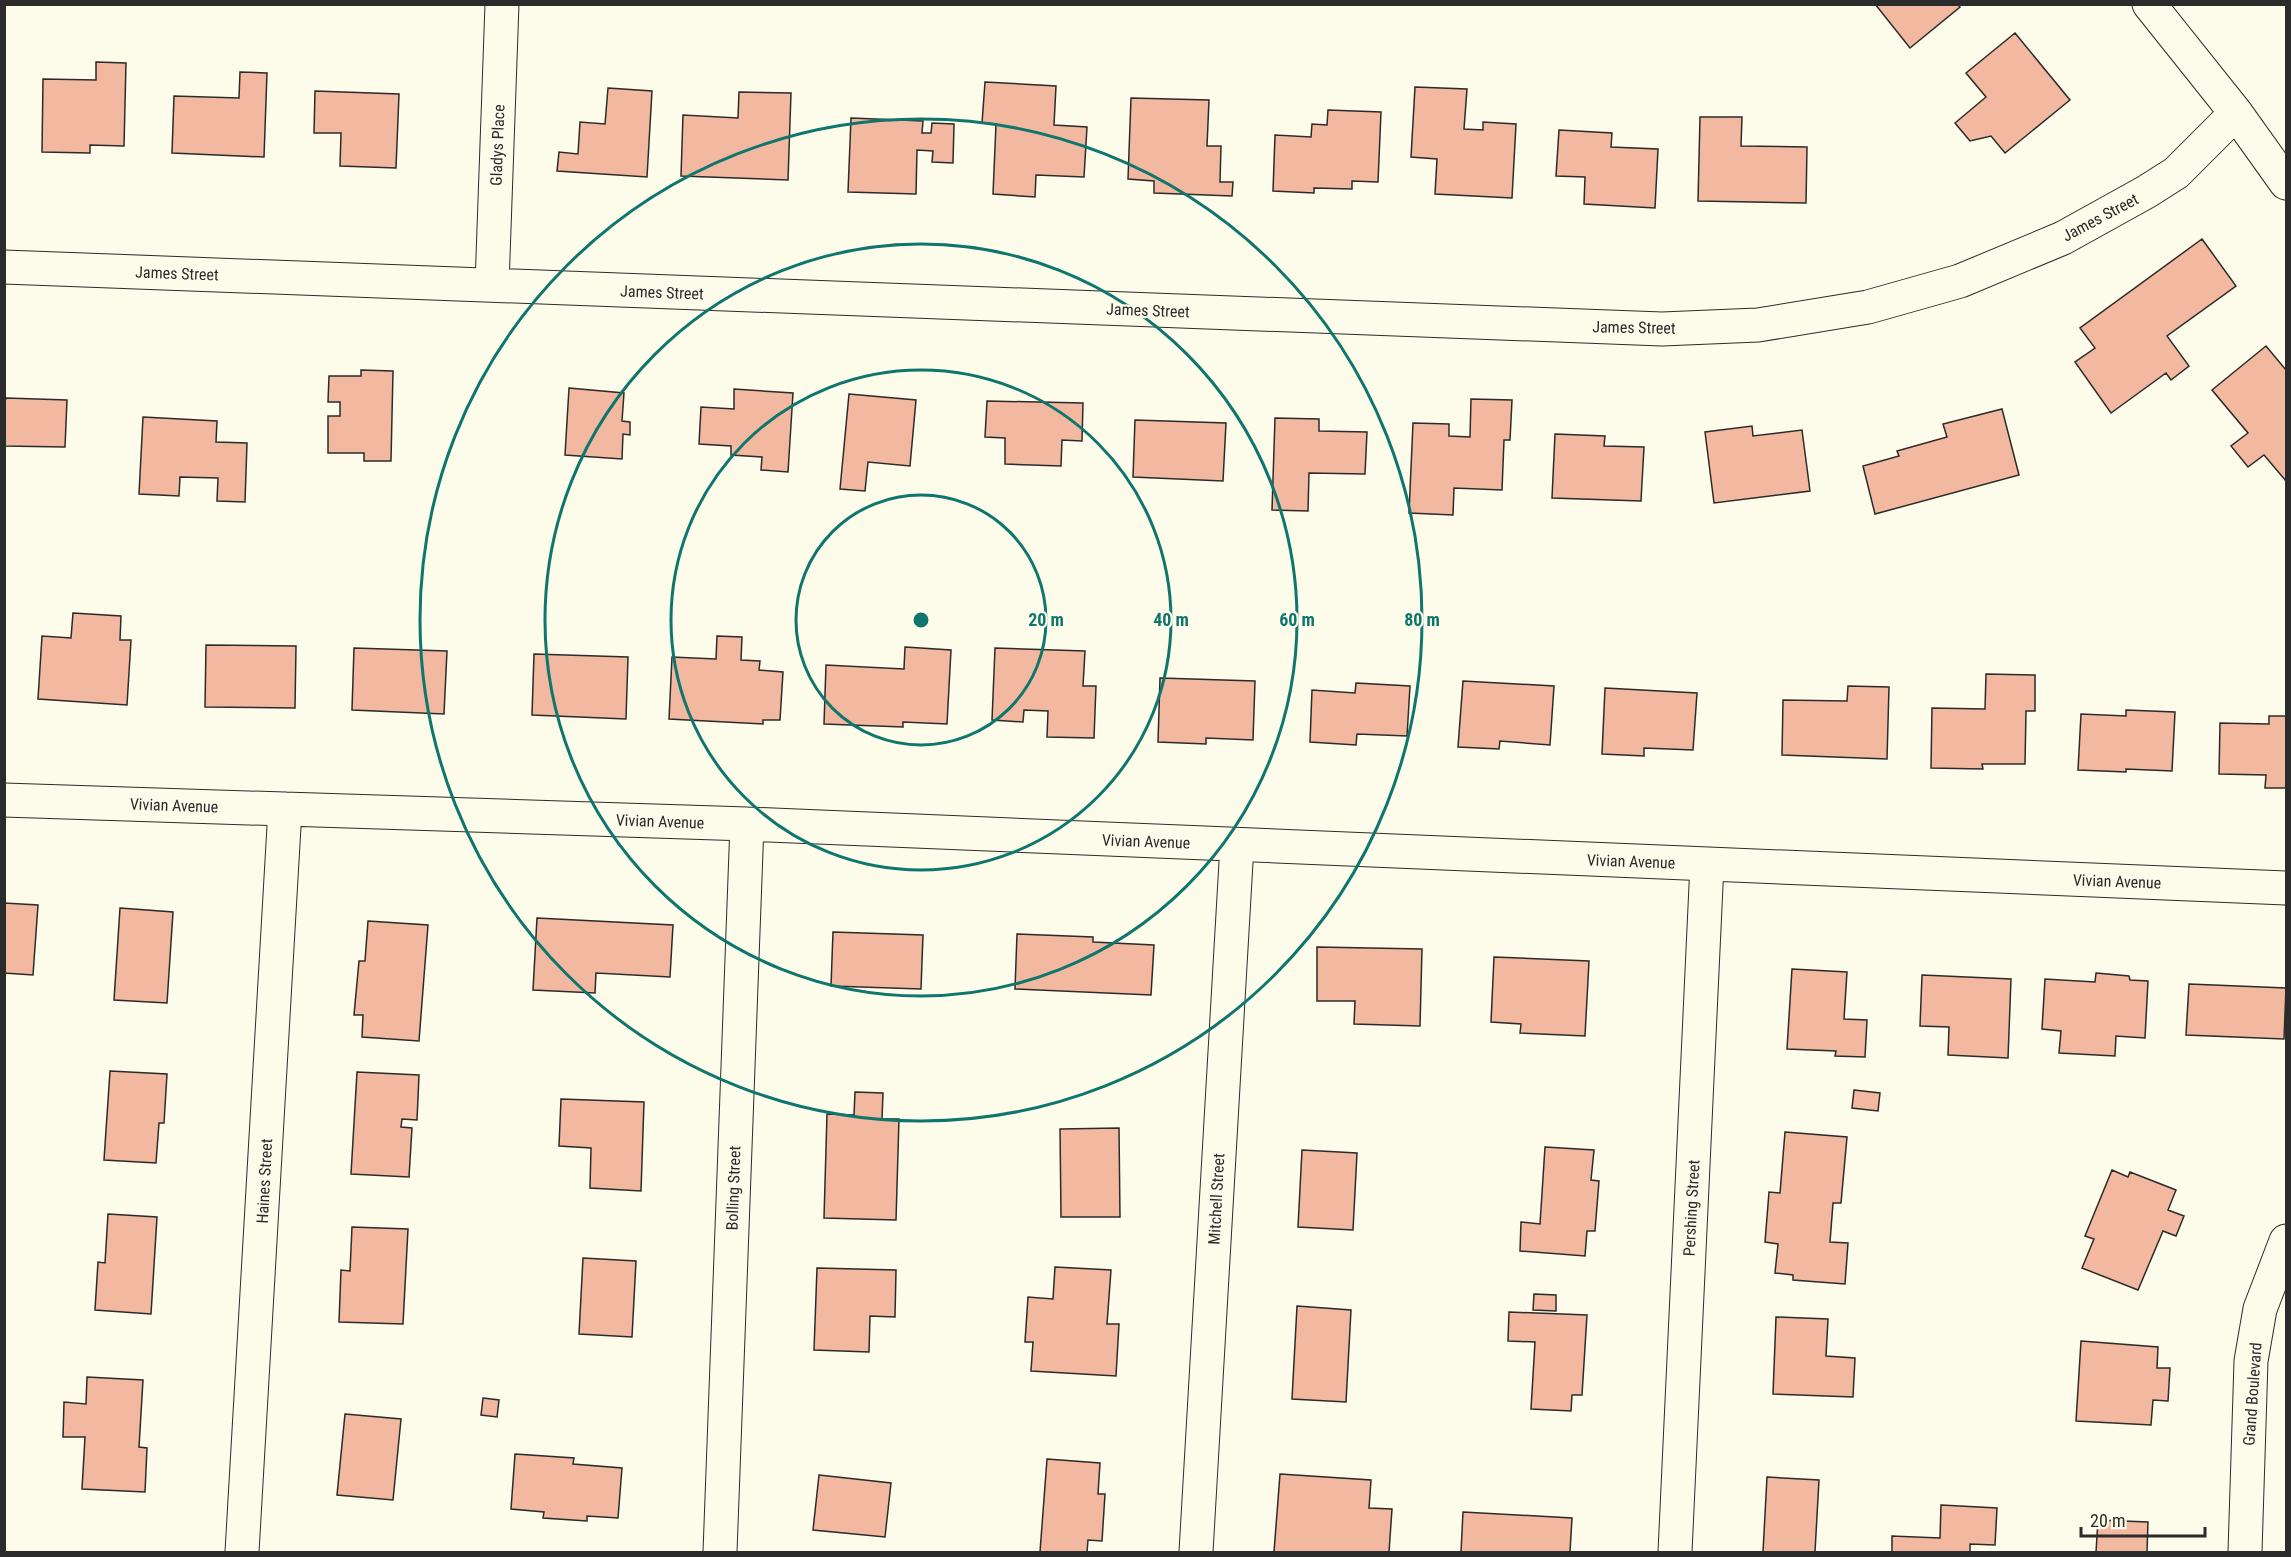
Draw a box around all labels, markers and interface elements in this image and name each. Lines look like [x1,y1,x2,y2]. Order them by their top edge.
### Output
street label: Gladys Place [487,104,508,186]
street label: James Street [2059,189,2142,245]
street label: James Street [135,263,219,284]
street label: James Street [620,282,704,303]
street label: James Street [1106,300,1190,321]
street label: James Street [1592,317,1676,338]
text: 20 m [1028,609,1064,630]
text: 40 m [1153,609,1189,630]
text: 60 m [1279,609,1315,630]
text: 80 m [1404,609,1440,630]
centre of rings [911,610,931,630]
street label: Vivian Avenue [130,794,218,817]
street label: Vivian Avenue [616,810,704,833]
street label: Vivian Avenue [1102,830,1190,853]
street label: Vivian Avenue [1587,850,1675,873]
street label: Vivian Avenue [2073,870,2161,893]
street label: Haines Street [253,1138,276,1224]
street label: Bolling Street [723,1145,744,1231]
street label: Mitchell Street [1205,1153,1228,1245]
street label: Pershing Street [1679,1159,1704,1257]
street label: Grand Boulevard [2239,1342,2266,1446]
scale bar [2081,1500,2206,1538]
text: 20 m [2090,1510,2125,1531]

